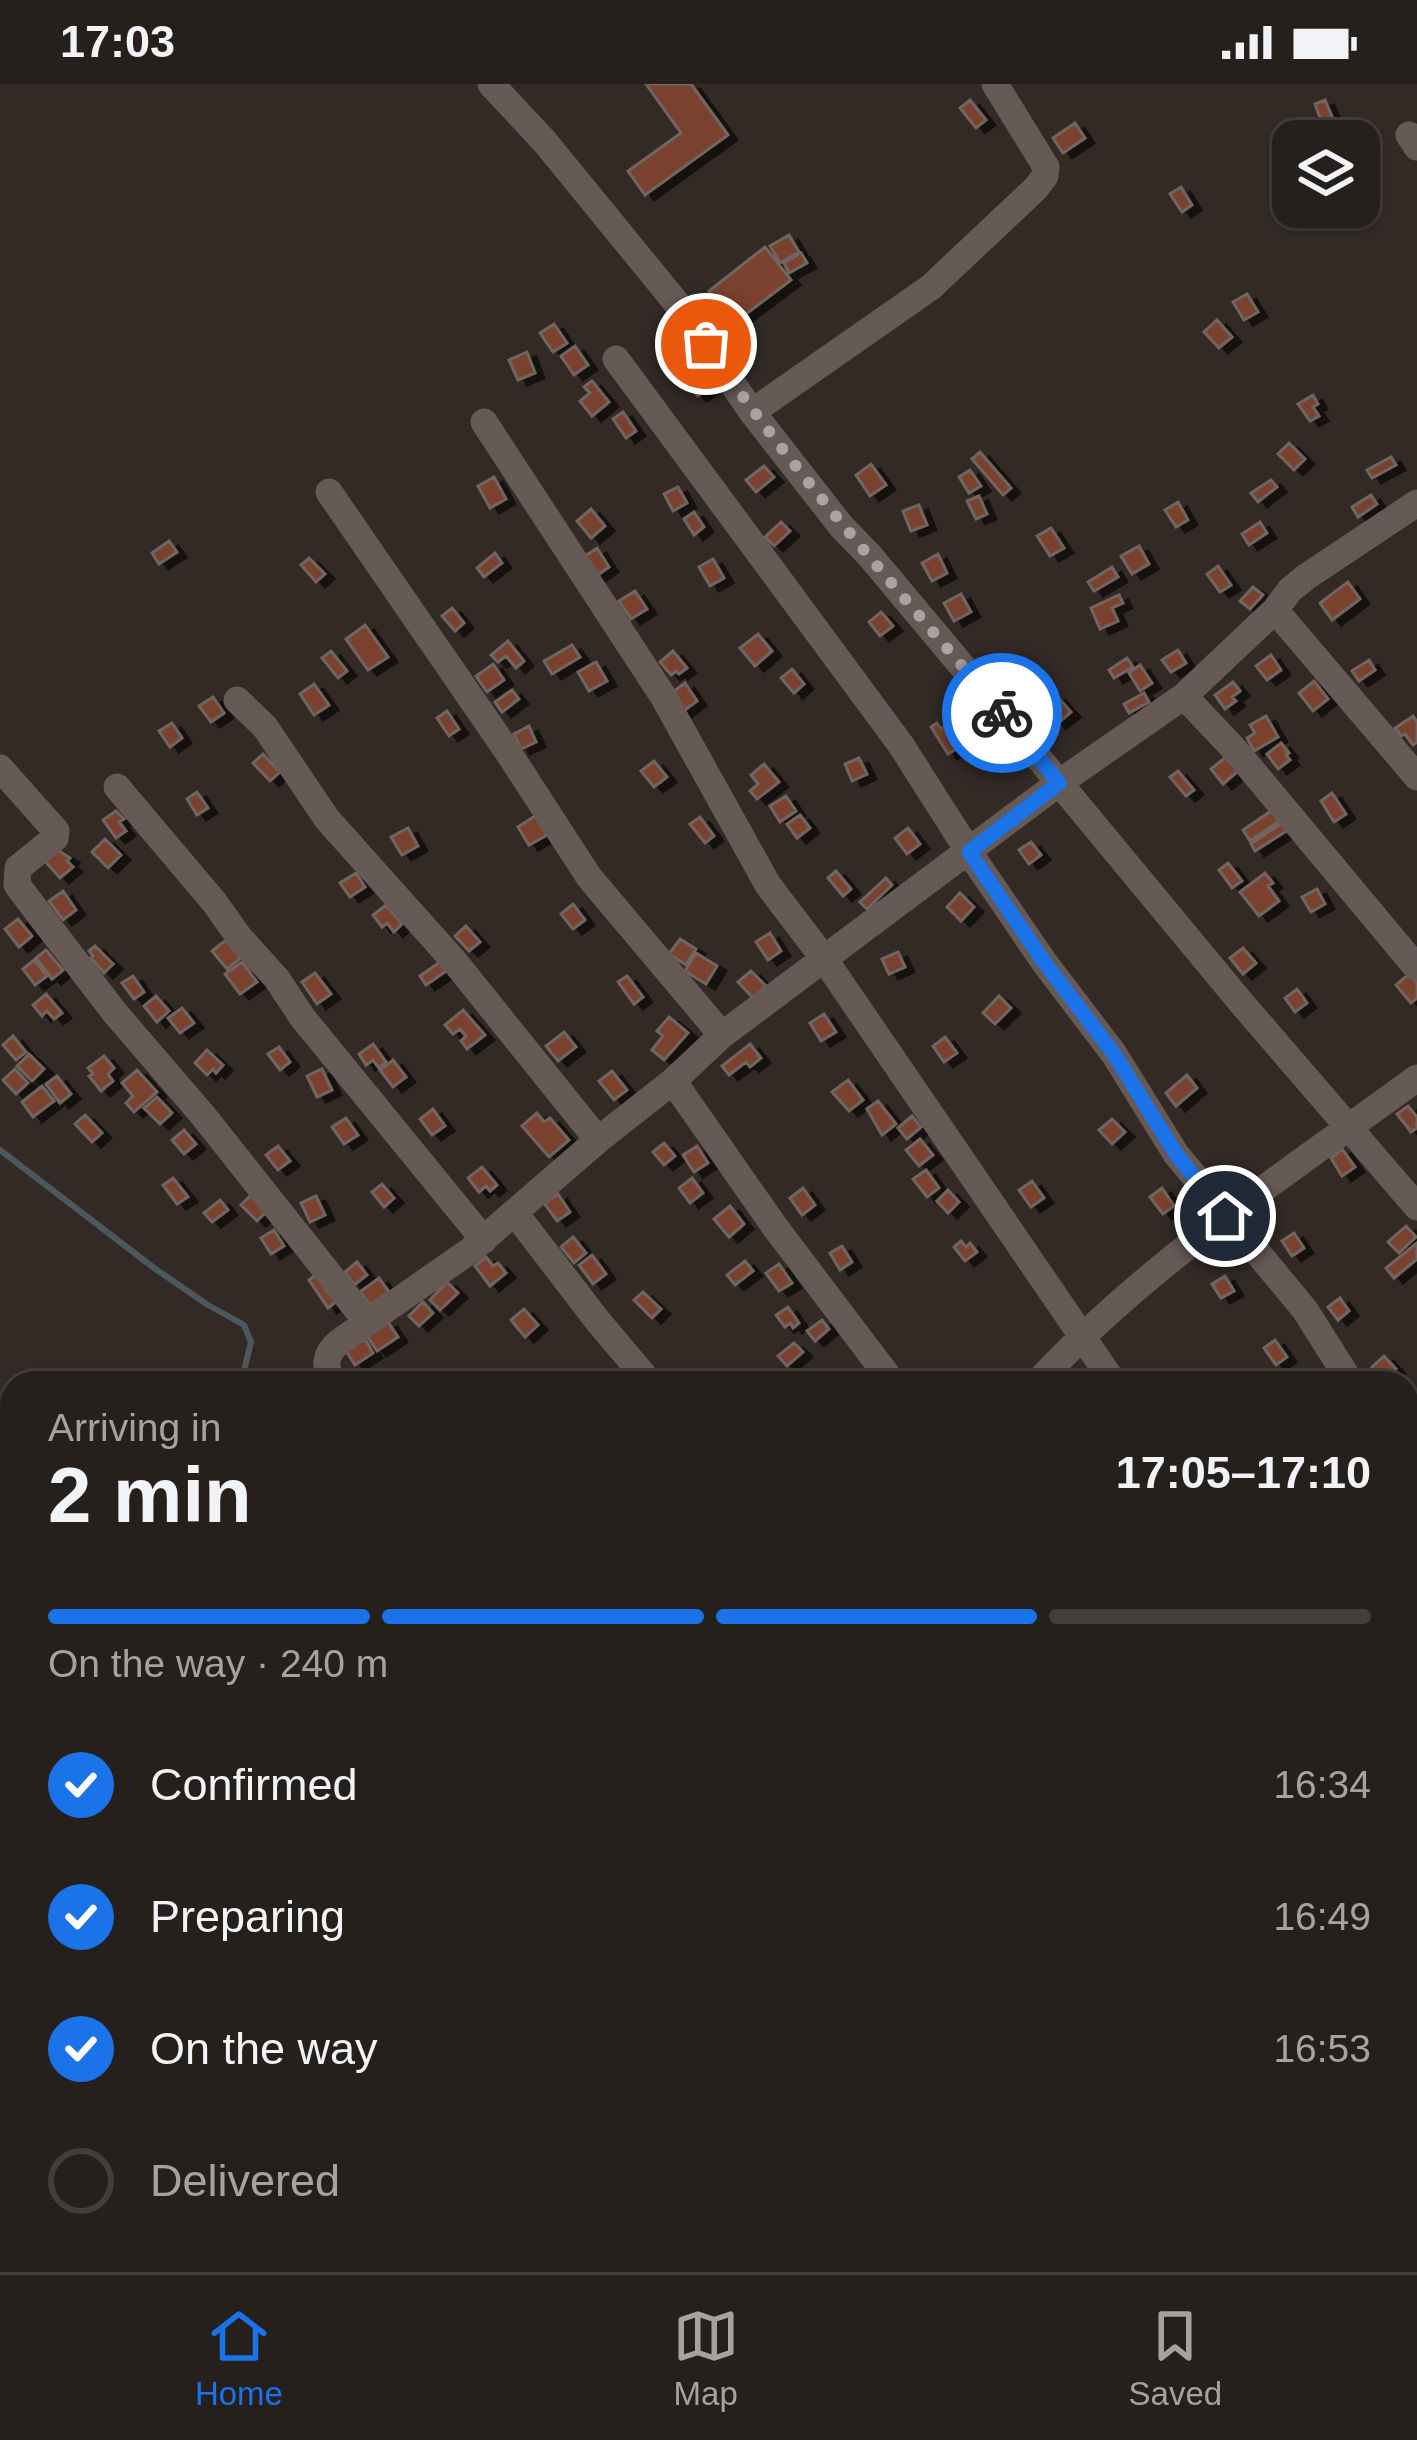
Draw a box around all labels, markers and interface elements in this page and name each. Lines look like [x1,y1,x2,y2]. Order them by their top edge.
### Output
text: 17:03 [60,16,175,67]
map controls [1272,120,1380,228]
button: layers [1272,120,1380,228]
pin [655,293,757,395]
icon: bag [673,311,739,377]
courier [942,653,1062,773]
icon: bike [969,680,1035,746]
pin [1174,1165,1276,1267]
icon: home [1192,1183,1258,1249]
text: Arriving in [48,1406,221,1449]
text: 17:05–17:10 [1116,1447,1371,1498]
text: 2 min [48,1451,252,1539]
text: On the way · 240 m [48,1642,388,1685]
icon: check [48,1752,114,1818]
text: Confirmed [150,1759,358,1810]
text: 16:34 [1273,1763,1371,1806]
icon: check [48,1884,114,1950]
text: Preparing [150,1891,345,1942]
text: 16:49 [1273,1895,1371,1938]
icon: check [48,2016,114,2082]
text: On the way [150,2023,378,2074]
text: 16:53 [1273,2027,1371,2070]
text: Delivered [150,2155,340,2206]
tab: Home [195,2303,283,2413]
tab: Map [673,2303,739,2413]
tab: Saved [1129,2303,1222,2413]

